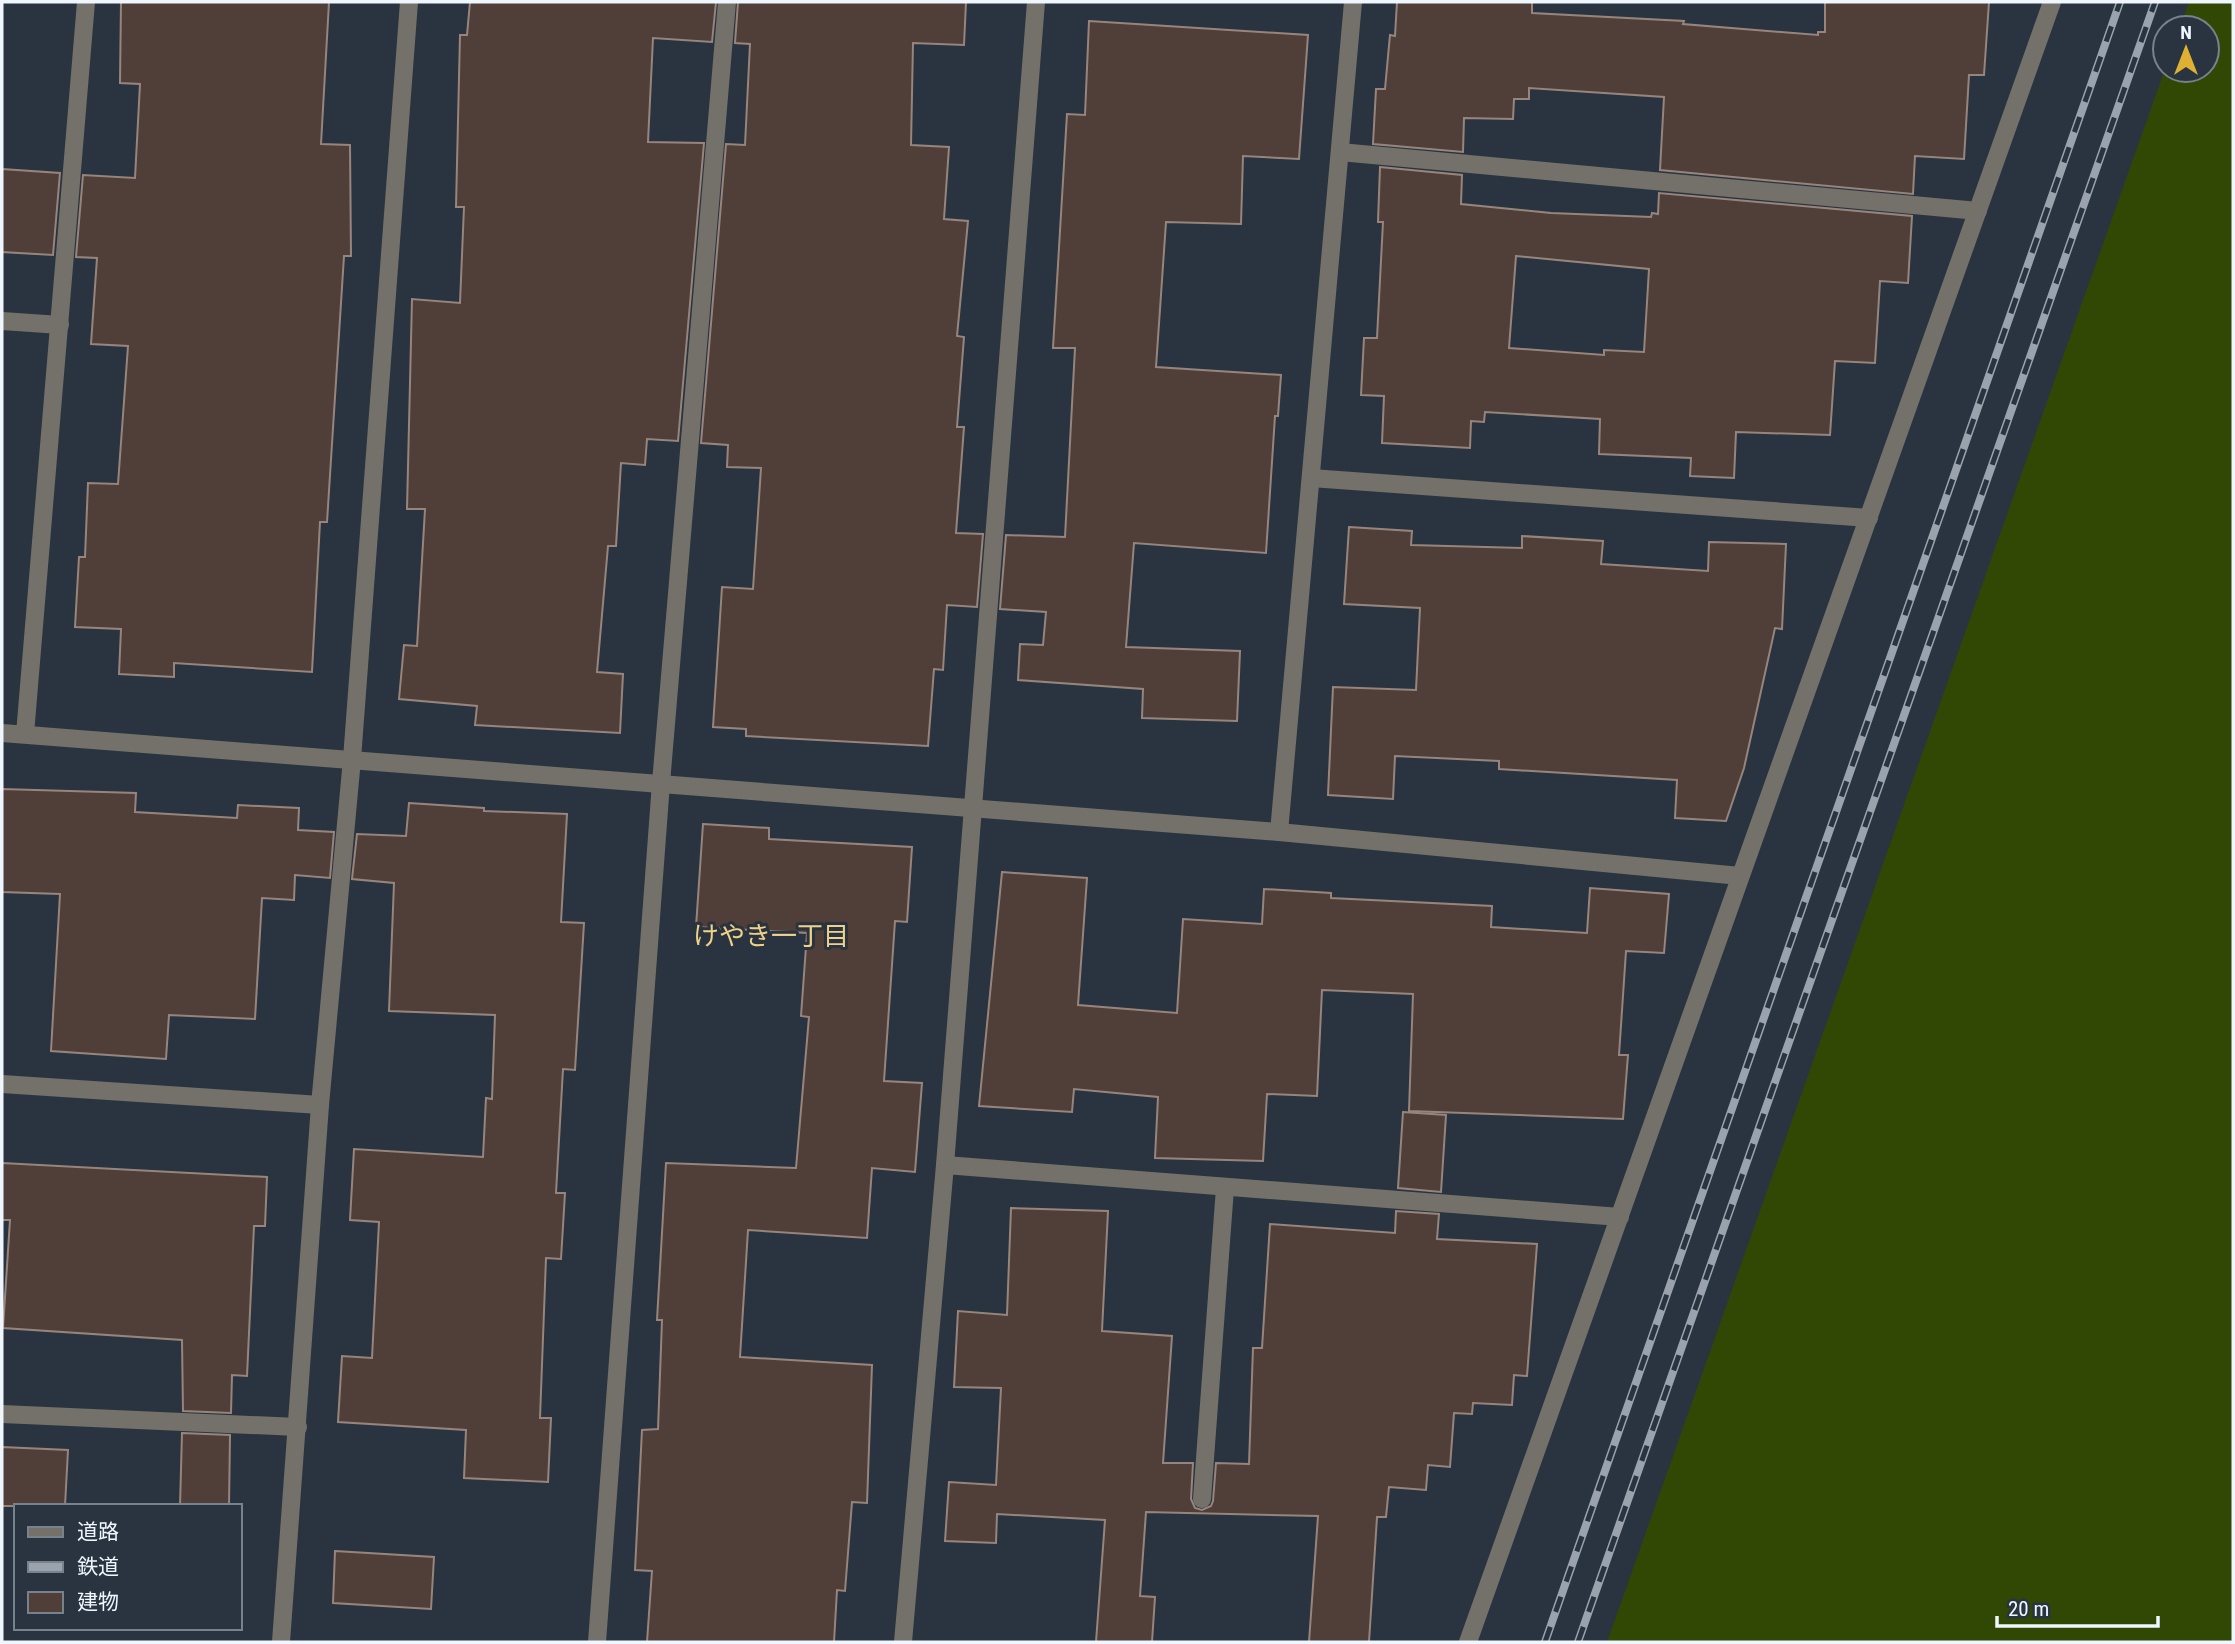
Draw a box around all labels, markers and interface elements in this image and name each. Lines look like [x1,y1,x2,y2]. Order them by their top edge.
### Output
north arrow [2151,14,2221,84]
text: N [2180,21,2192,44]
district label: けやき一丁目 [693,921,849,951]
legend [14,1504,242,1630]
text: 道路 [77,1520,119,1544]
text: 鉄道 [77,1555,119,1579]
scale bar [1997,1584,2158,1628]
text: 建物 [77,1590,119,1614]
text: 20 m [2008,1597,2049,1621]

